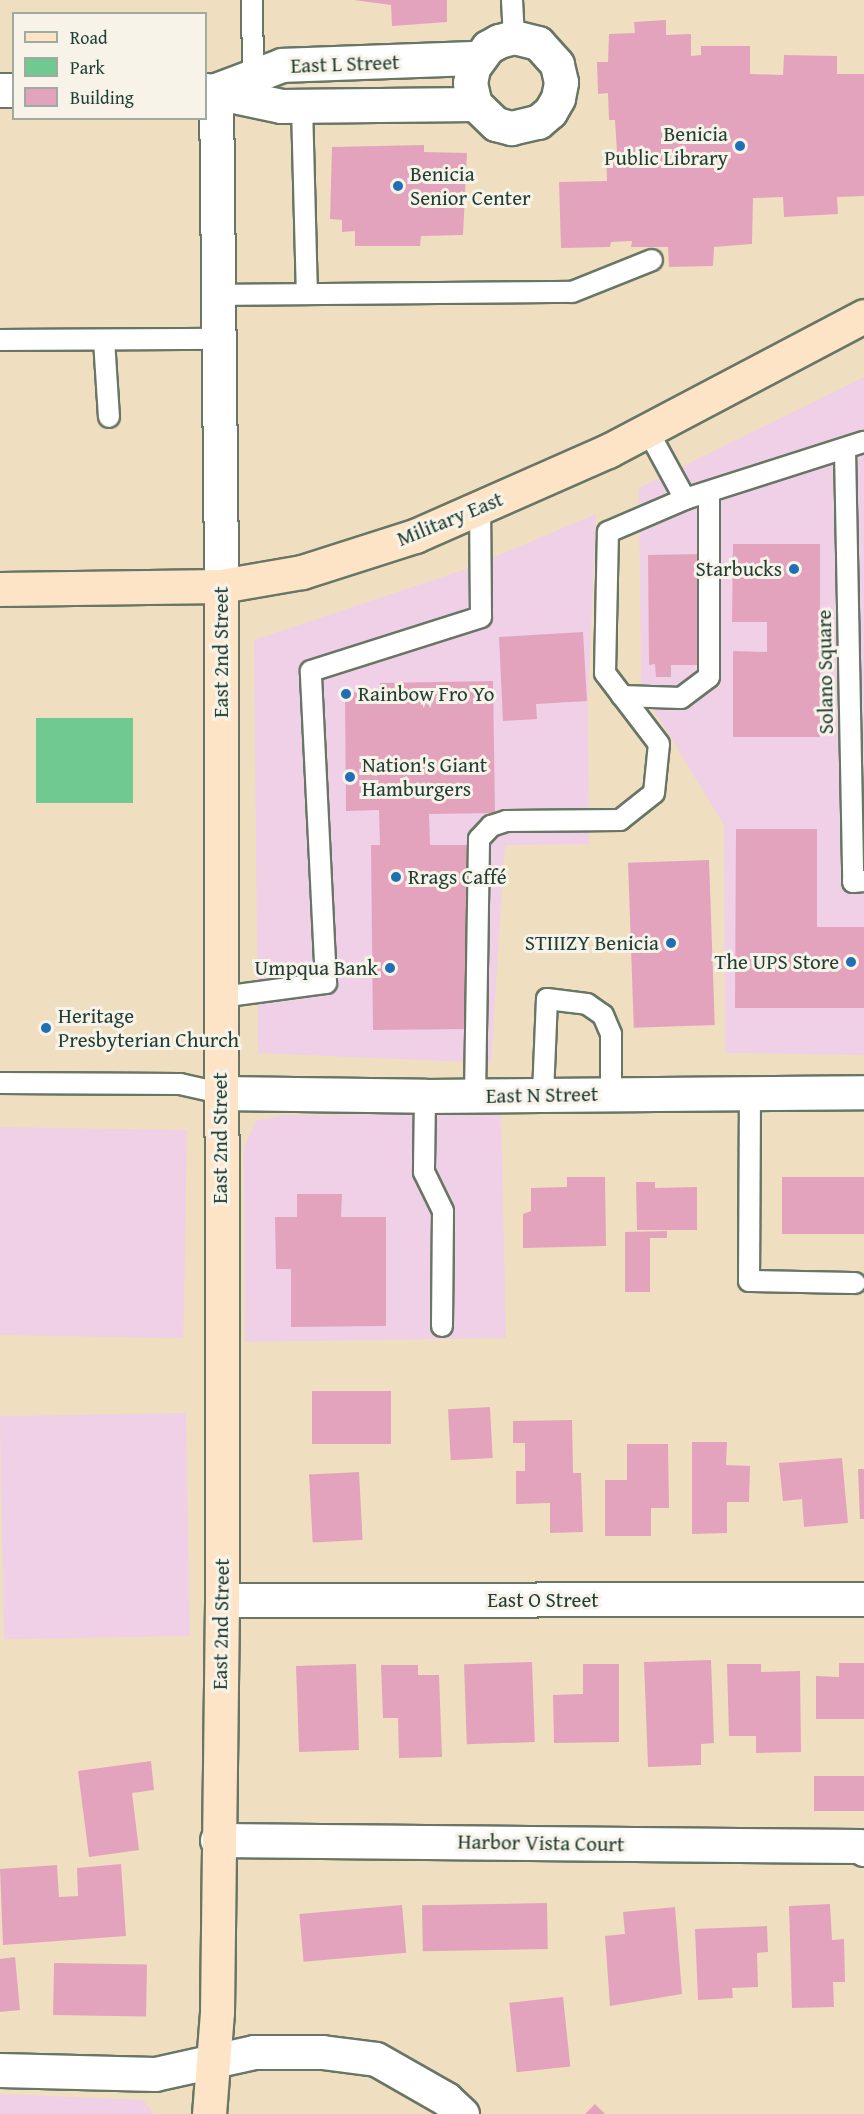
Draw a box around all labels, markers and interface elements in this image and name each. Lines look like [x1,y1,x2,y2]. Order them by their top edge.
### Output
legend [12,12,207,120]
text: Road [70,24,108,51]
street label: East L Street [290,50,400,78]
text: Park [70,54,105,81]
text: Building [70,84,134,111]
place label: Benicia Public Library [604,121,728,171]
marker: Benicia Public Library [733,139,747,153]
place label: Benicia Senior Center [410,161,531,211]
marker: Benicia Senior Center [391,179,405,193]
street label: Military East [393,486,507,552]
place label: Starbucks [696,556,782,582]
marker: Starbucks [787,562,801,576]
street label: East 2nd Street [208,586,234,718]
street label: Solano Square [811,609,839,735]
place label: Rainbow Fro Yo [358,681,495,707]
marker: Rainbow Fro Yo [339,687,353,701]
place label: Nation's Giant Hamburgers [362,752,487,802]
marker: Nation's Giant Hamburgers [343,770,357,784]
place label: Rrags Caffé [408,864,507,890]
marker: Rrags Caffé [389,870,403,884]
place label: STIIIZY Benicia [525,930,659,956]
marker: STIIIZY Benicia [664,936,678,950]
place label: The UPS Store [714,949,839,975]
place label: Umpqua Bank [254,955,378,981]
marker: The UPS Store [844,955,858,969]
marker: Umpqua Bank [383,961,397,975]
place label: Heritage Presbyterian Church [58,1003,239,1053]
marker: Heritage Presbyterian Church [39,1021,53,1035]
street label: East 2nd Street [207,1072,233,1204]
street label: East N Street [486,1081,598,1109]
street label: East 2nd Street [207,1558,235,1690]
street label: East O Street [487,1587,599,1613]
street label: Harbor Vista Court [457,1829,625,1857]

